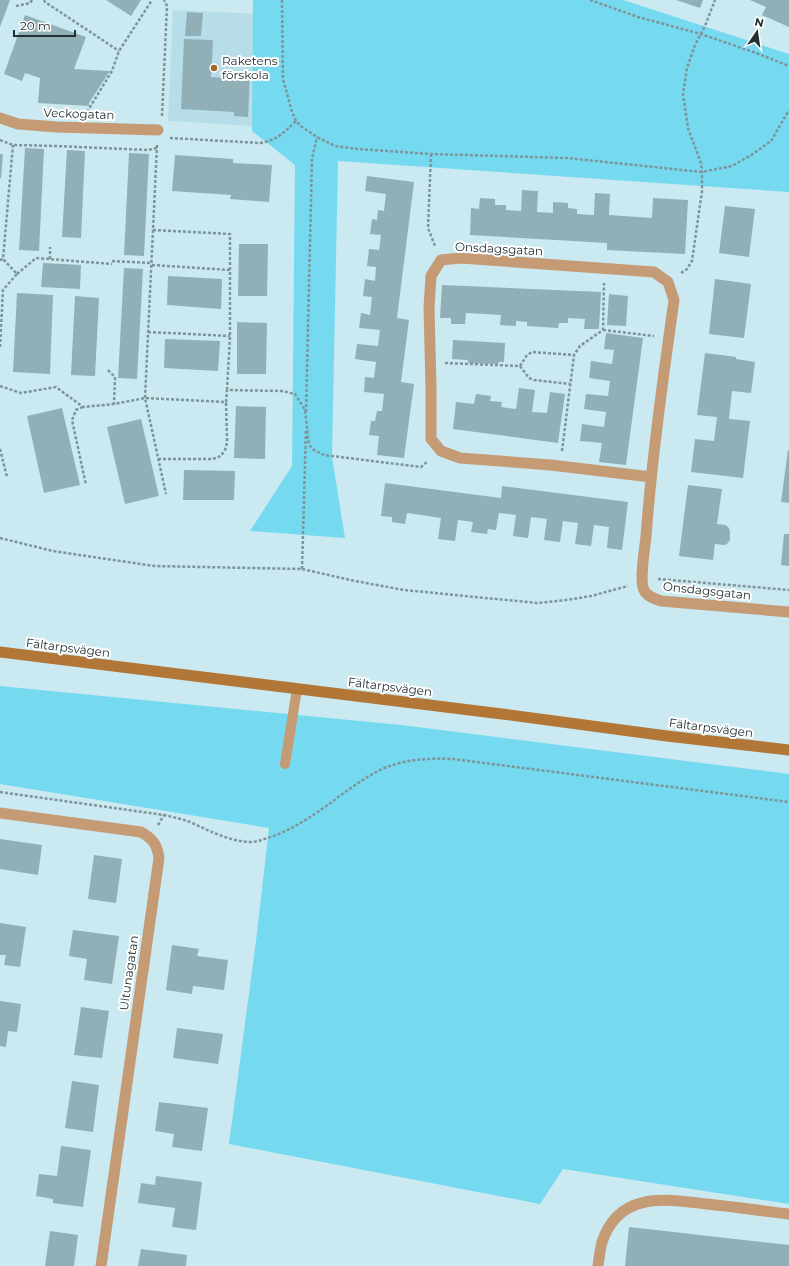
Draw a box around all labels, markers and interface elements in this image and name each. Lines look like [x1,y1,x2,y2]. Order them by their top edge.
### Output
scale bar [14,12,75,38]
north arrow [737,12,777,52]
text: N [753,14,765,30]
text: 20 m [20,18,51,33]
place label: Raketens förskola [222,53,278,82]
marker: Raketens förskola [209,63,219,73]
street label: Veckogatan [43,105,115,122]
street label: Onsdagsgatan [454,239,544,258]
street label: Onsdagsgatan [662,578,752,603]
street label: Fältarpsvägen [25,635,111,660]
street label: Fältarpsvägen [347,674,433,699]
street label: Fältarpsvägen [668,715,754,740]
street label: Ultunagatan [116,934,141,1012]

